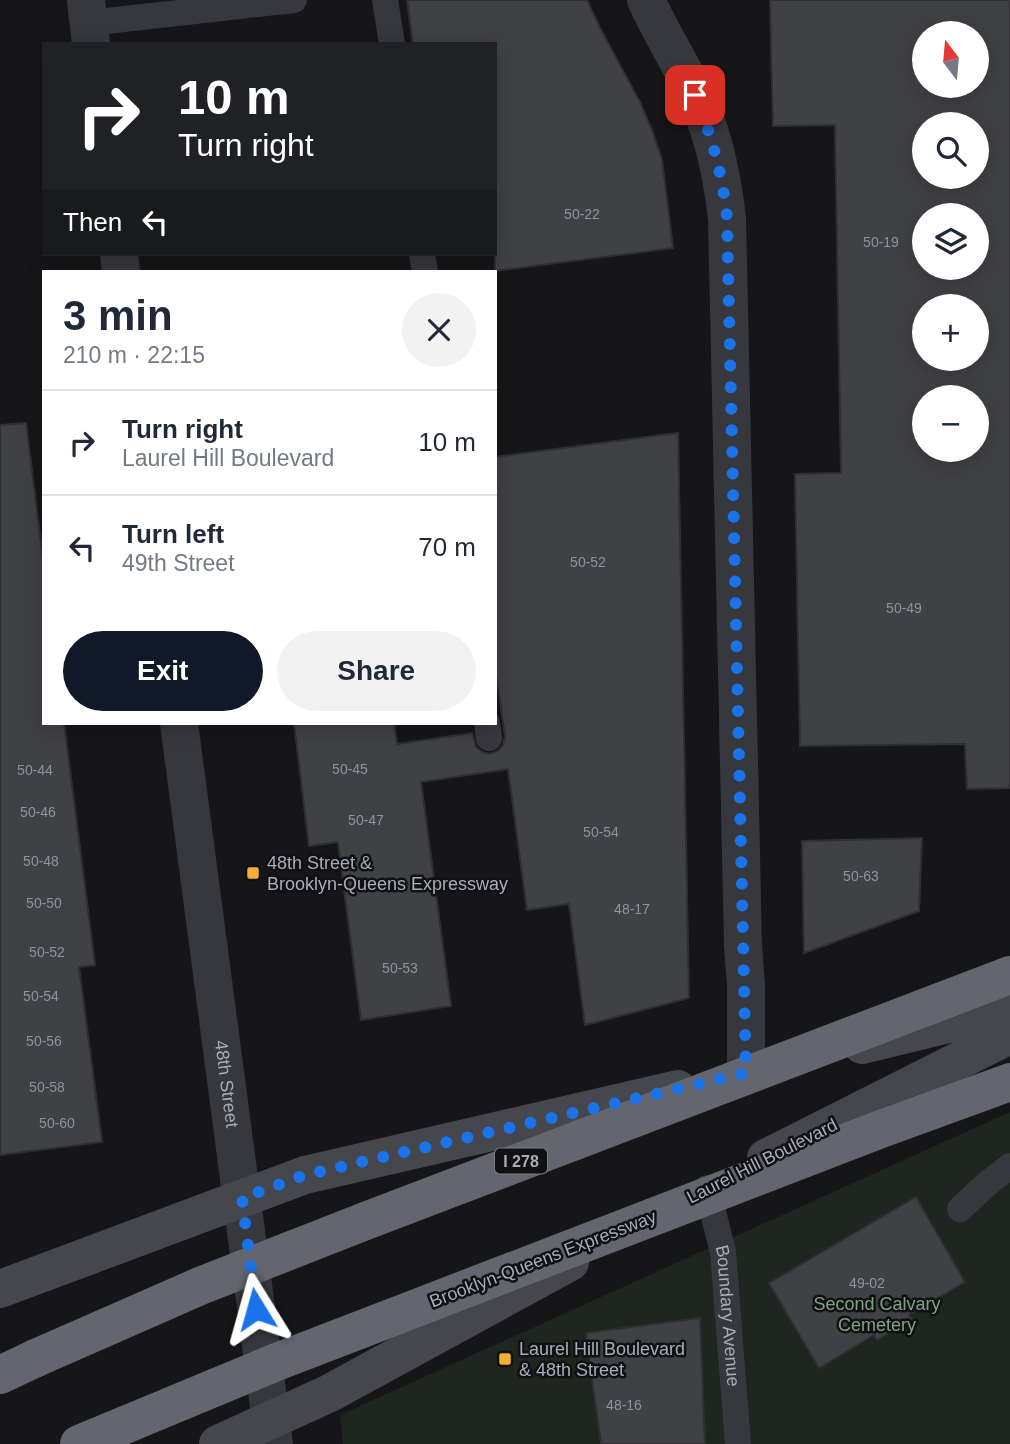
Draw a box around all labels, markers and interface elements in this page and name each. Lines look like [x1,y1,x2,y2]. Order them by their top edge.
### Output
north arrow [912,21,989,98]
map controls [912,21,989,462]
pin [665,65,725,125]
icon: right [63,70,154,161]
text: 10 m [178,70,290,124]
icon: arrive [676,76,714,114]
button: search [912,112,989,189]
text: Turn right [178,127,314,163]
icon: left [136,203,174,241]
button: layers [912,203,989,280]
house number: 50-22 [564,206,600,222]
text: Then [63,207,122,237]
house number: 50-19 [863,234,899,250]
text: 3 min [63,292,173,339]
button: close [402,293,476,367]
button: + [912,294,989,371]
text: 210 m · 22:15 [63,342,205,368]
button: − [912,385,989,462]
text: Turn right [122,414,243,444]
icon: right [63,424,101,462]
text: 10 m [418,427,476,457]
text: Laurel Hill Boulevard [122,445,334,471]
text: Turn left [122,519,224,549]
icon: left [63,529,101,567]
text: 70 m [418,532,476,562]
text: 49th Street [122,550,235,576]
house number: 50-52 [570,554,606,570]
house number: 50-49 [886,600,922,616]
button: Exit [63,631,263,711]
button: Share [277,631,476,711]
house number: 50-45 [332,761,368,777]
house number: 50-44 [17,762,53,778]
house number: 50-46 [20,804,56,820]
house number: 50-47 [348,812,384,828]
house number: 50-54 [583,824,619,840]
house number: 50-48 [23,853,59,869]
place label: 48th Street & Brooklyn-Queens Expressway [267,853,508,894]
marker: 48th Street & Brooklyn-Queens Expressway [245,865,261,881]
house number: 50-63 [843,868,879,884]
house number: 50-50 [26,895,62,911]
house number: 48-17 [614,901,650,917]
house number: 50-52 [29,944,65,960]
house number: 50-53 [382,960,418,976]
house number: 50-54 [23,988,59,1004]
house number: 50-56 [26,1033,62,1049]
street label: 48th Street [211,1039,242,1129]
house number: 50-58 [29,1079,65,1095]
street label: Laurel Hill Boulevard [683,1114,841,1208]
house number: 50-60 [39,1115,75,1131]
road number: I 278 [495,1148,547,1174]
street label: Brooklyn-Queens Expressway [427,1206,659,1312]
street label: Boundary Avenue [712,1243,743,1387]
position arrow [219,1272,293,1346]
house number: 49-02 [849,1275,885,1291]
park label: Second Calvary Cemetery [813,1294,941,1335]
place label: Laurel Hill Boulevard & 48th Street [519,1339,685,1380]
marker: Laurel Hill Boulevard & 48th Street [497,1351,513,1367]
house number: 48-16 [606,1397,642,1413]

